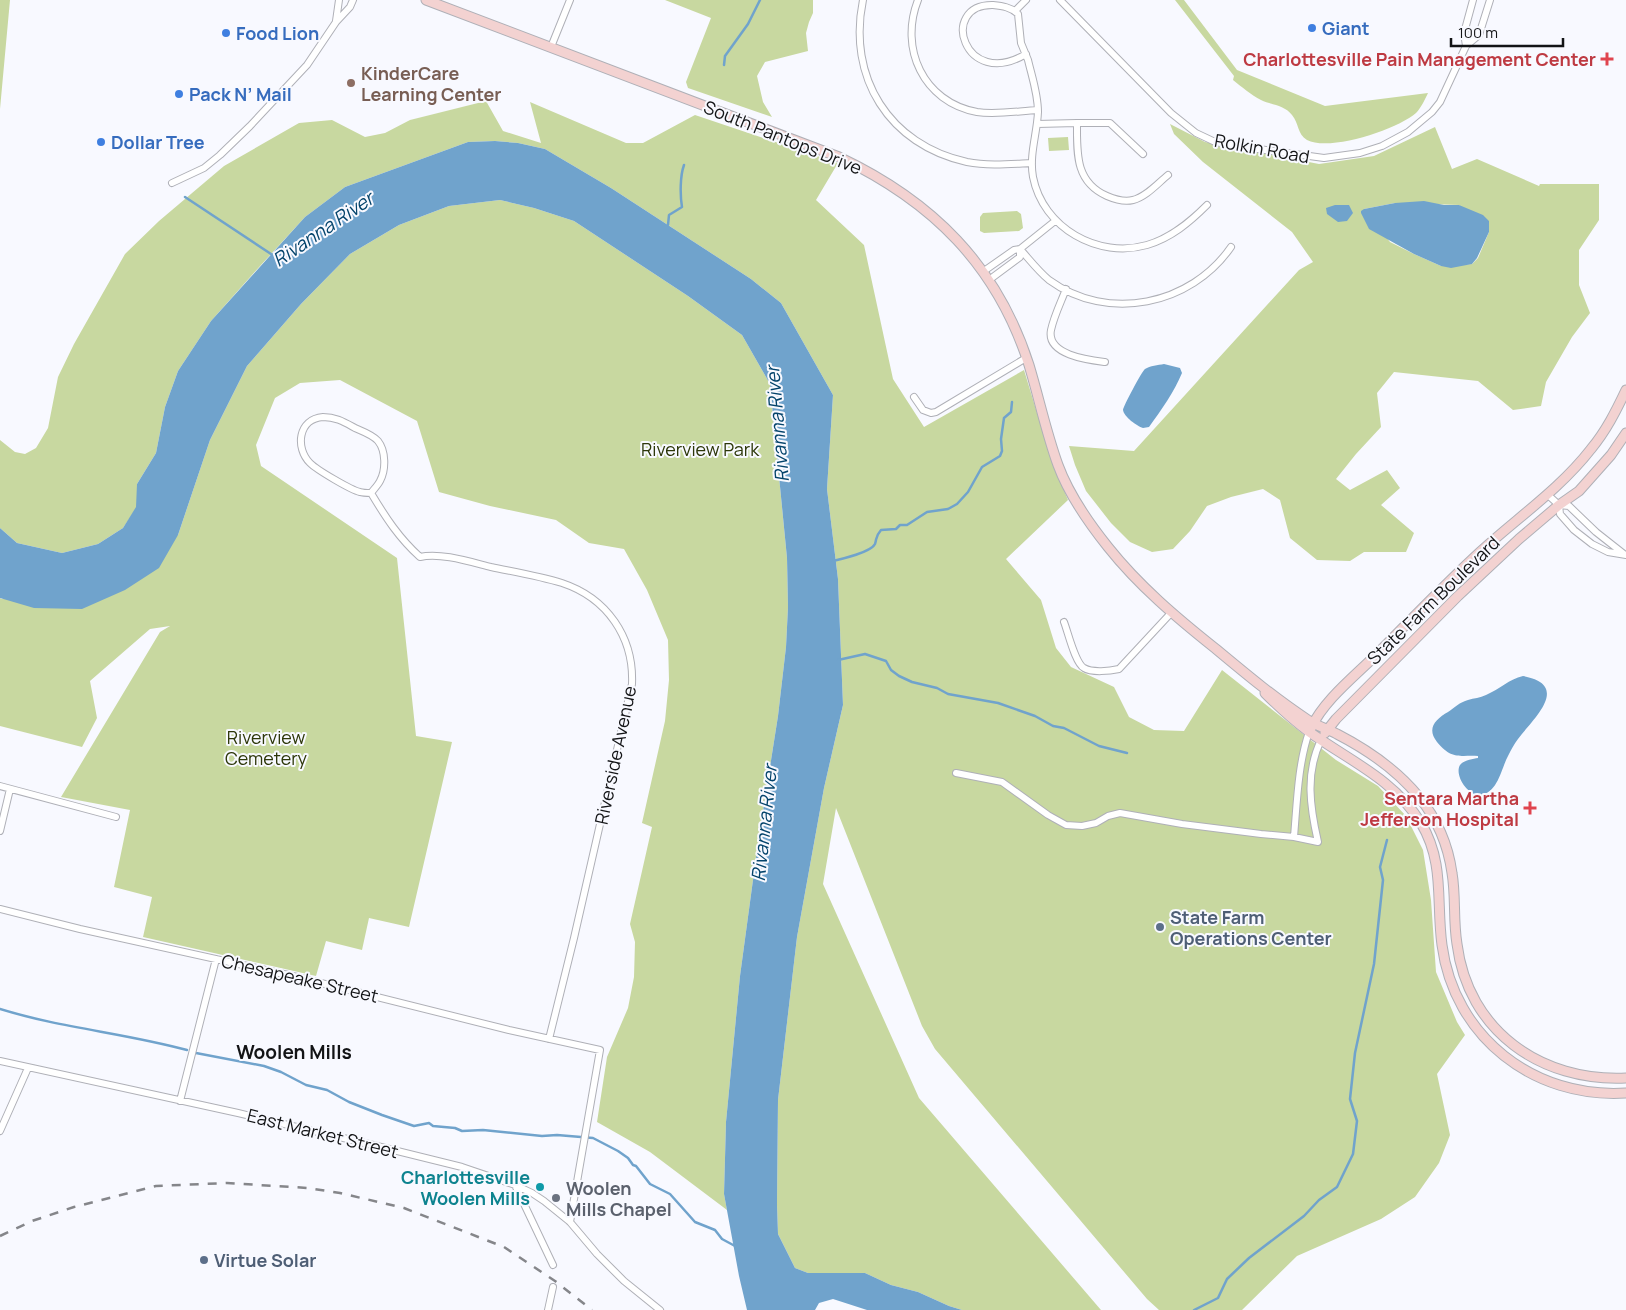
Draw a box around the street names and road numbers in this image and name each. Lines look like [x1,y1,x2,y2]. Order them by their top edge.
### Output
street label: South Pantops Drive [700,94,866,180]
street label: Rolkin Road [1212,128,1312,168]
street label: State Farm Boulevard [1361,530,1505,670]
street label: Riverside Avenue [589,684,641,826]
street label: Chesapeake Street [219,948,381,1008]
street label: East Market Street [245,1103,401,1163]

